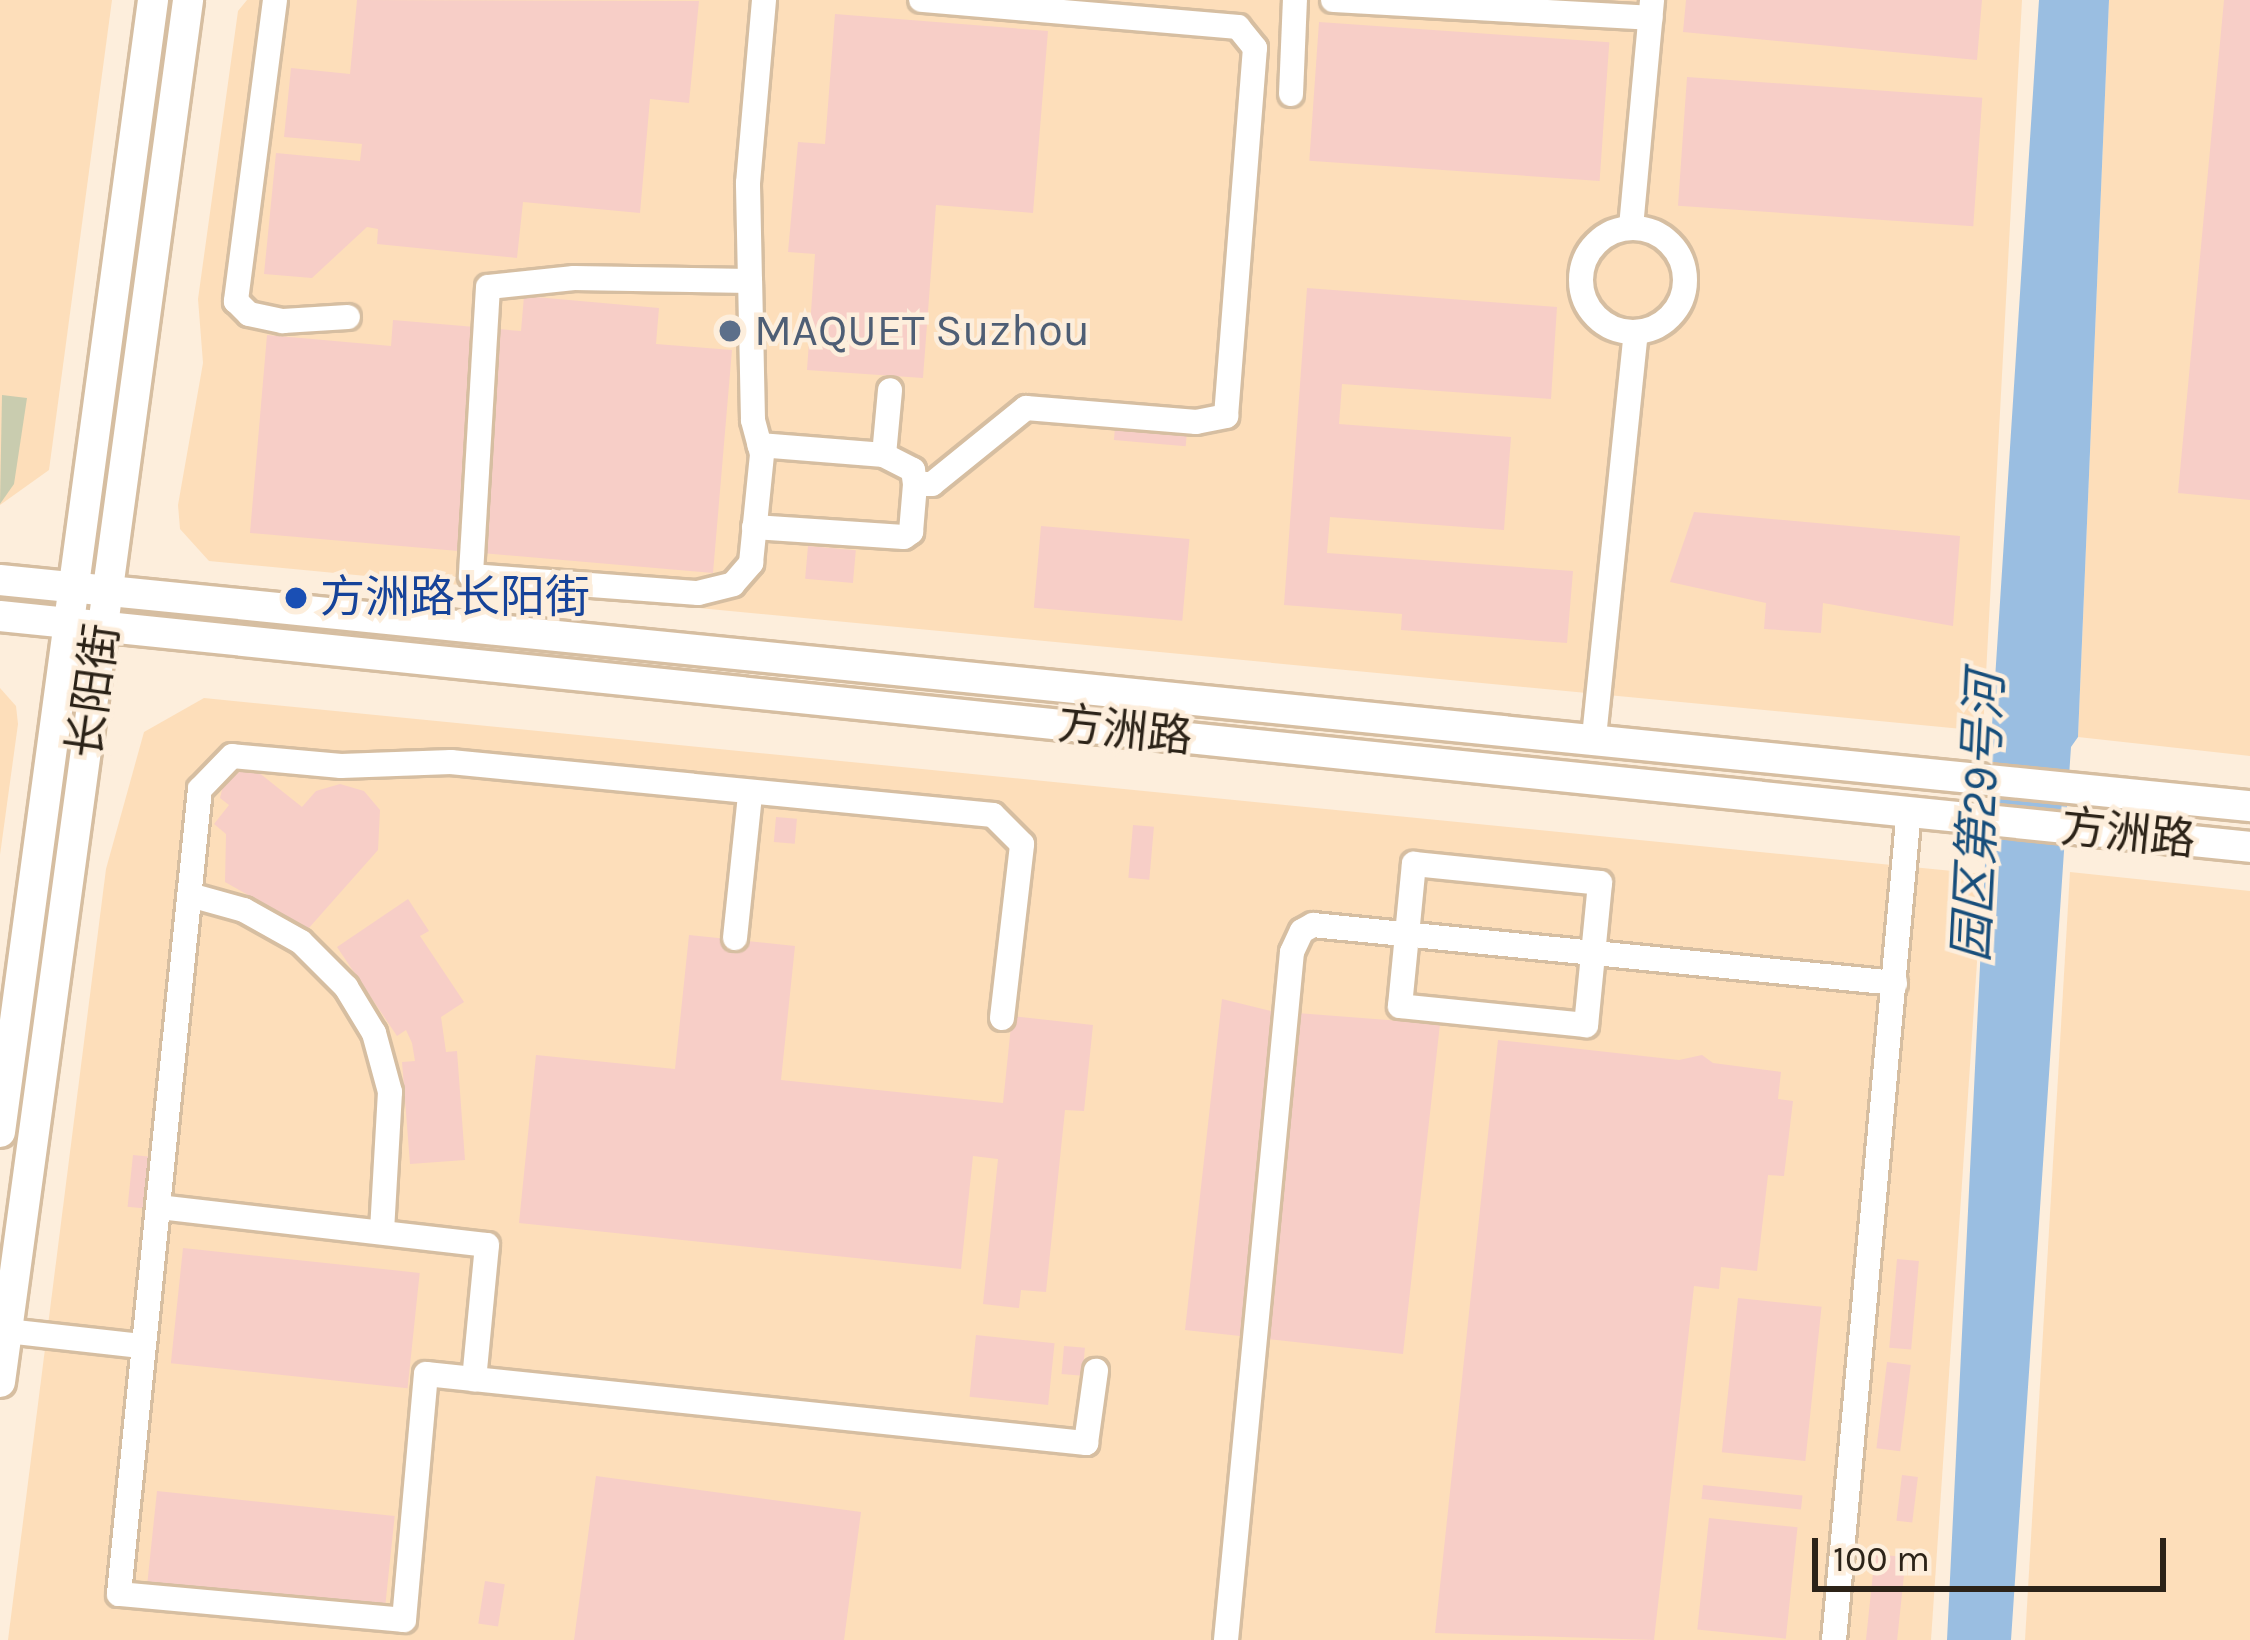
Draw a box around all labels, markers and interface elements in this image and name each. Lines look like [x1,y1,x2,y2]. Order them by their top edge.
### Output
place label: MAQUET Suzhou [754,304,1090,358]
marker: MAQUET Suzhou [717,318,743,344]
place label: 方洲路长阳街 [320,571,590,625]
marker: 方洲路长阳街 [283,585,309,611]
street label: 长阳街 [58,620,130,762]
water label: 园区第29号河 [1943,671,2015,963]
street label: 方洲路 [1055,697,1195,765]
street label: 方洲路 [2058,800,2198,868]
scale bar [1818,1514,2172,1588]
text: 100 m [1833,1538,1930,1580]

